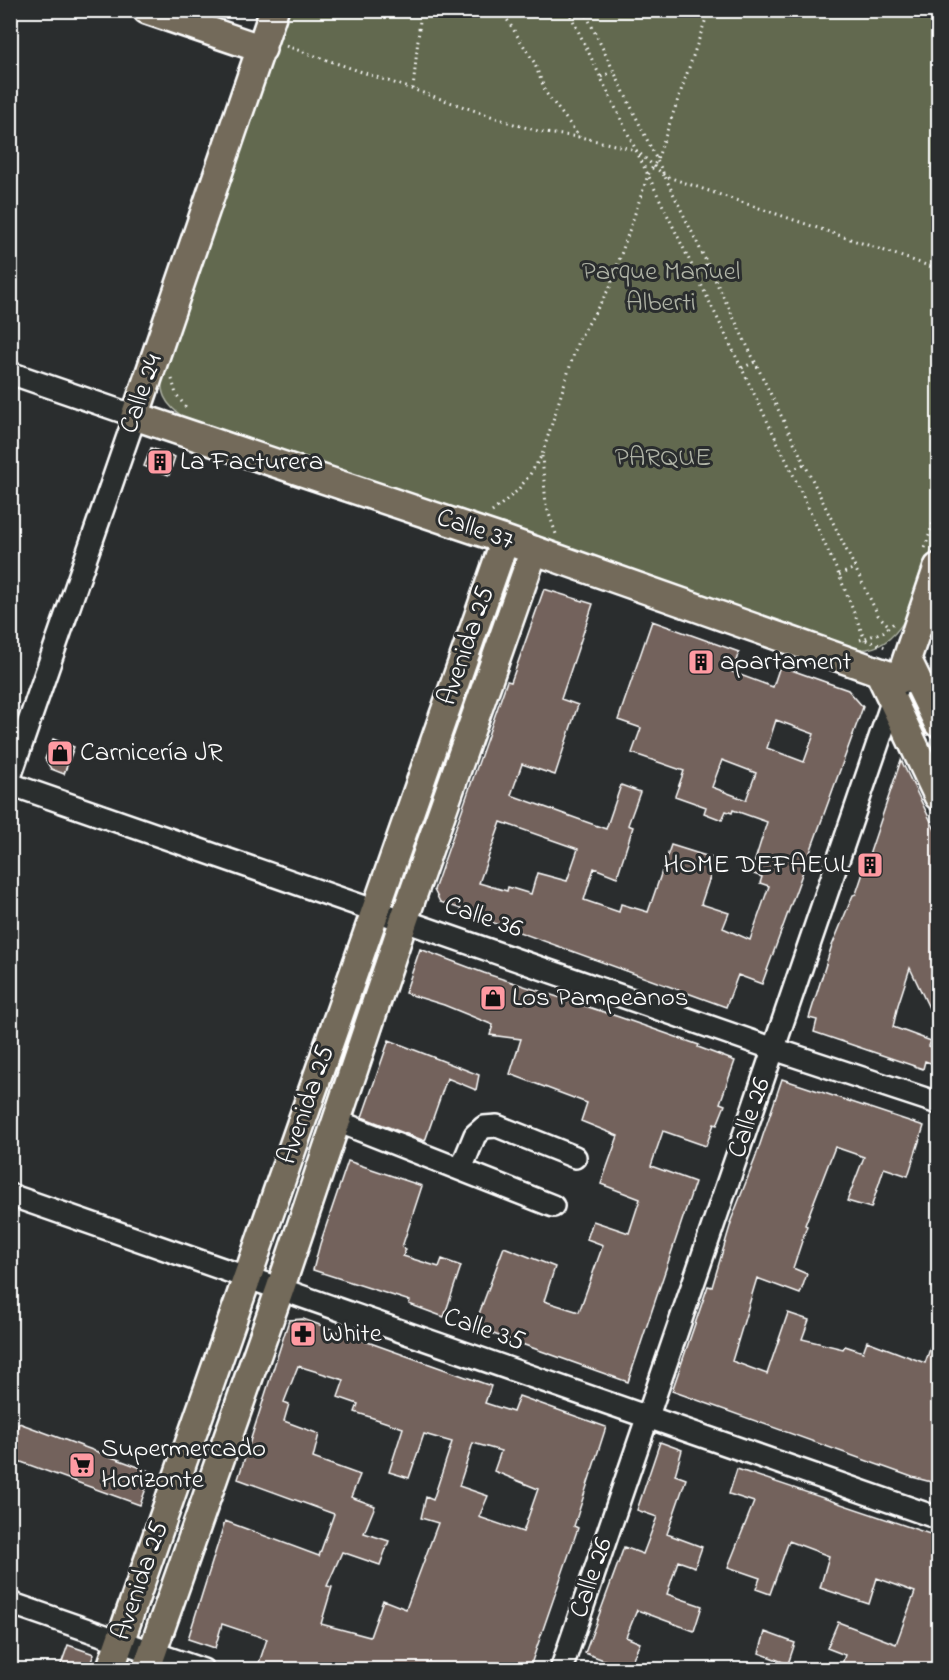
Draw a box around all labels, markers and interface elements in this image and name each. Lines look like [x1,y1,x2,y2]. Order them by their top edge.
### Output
park label: Parque Manuel Alberti [582,253,740,323]
street label: Calle 24 [110,349,174,439]
park label: PARQUE [615,439,711,478]
place label: La Facturera [180,443,323,482]
building icon: La Facturera [145,447,175,477]
street label: Calle 37 [431,499,519,561]
street label: Avenida 25 [428,581,506,711]
place label: apartament [720,643,851,682]
building icon: apartament [686,647,716,677]
place label: Carnicería JR [80,734,223,773]
shop icon: Carnicería JR [45,738,75,768]
place label: HOME DEFAEUL [663,846,850,885]
building icon: HOME DEFAEUL [855,850,885,880]
street label: Calle 36 [439,886,527,950]
place label: Los Pampeanos [512,979,689,1018]
shop icon: Los Pampeanos [478,983,508,1013]
street label: Avenida 25 [268,1040,346,1170]
street label: Calle 26 [718,1072,782,1163]
street label: Calle 35 [438,1298,530,1362]
place label: White [322,1315,383,1354]
pharmacy icon: White [288,1319,318,1349]
place label: Supermercado Horizonte [101,1430,266,1500]
supermarket icon: Supermercado Horizonte [67,1450,97,1480]
street label: Avenida 25 [102,1516,180,1646]
street label: Calle 26 [560,1532,624,1623]

